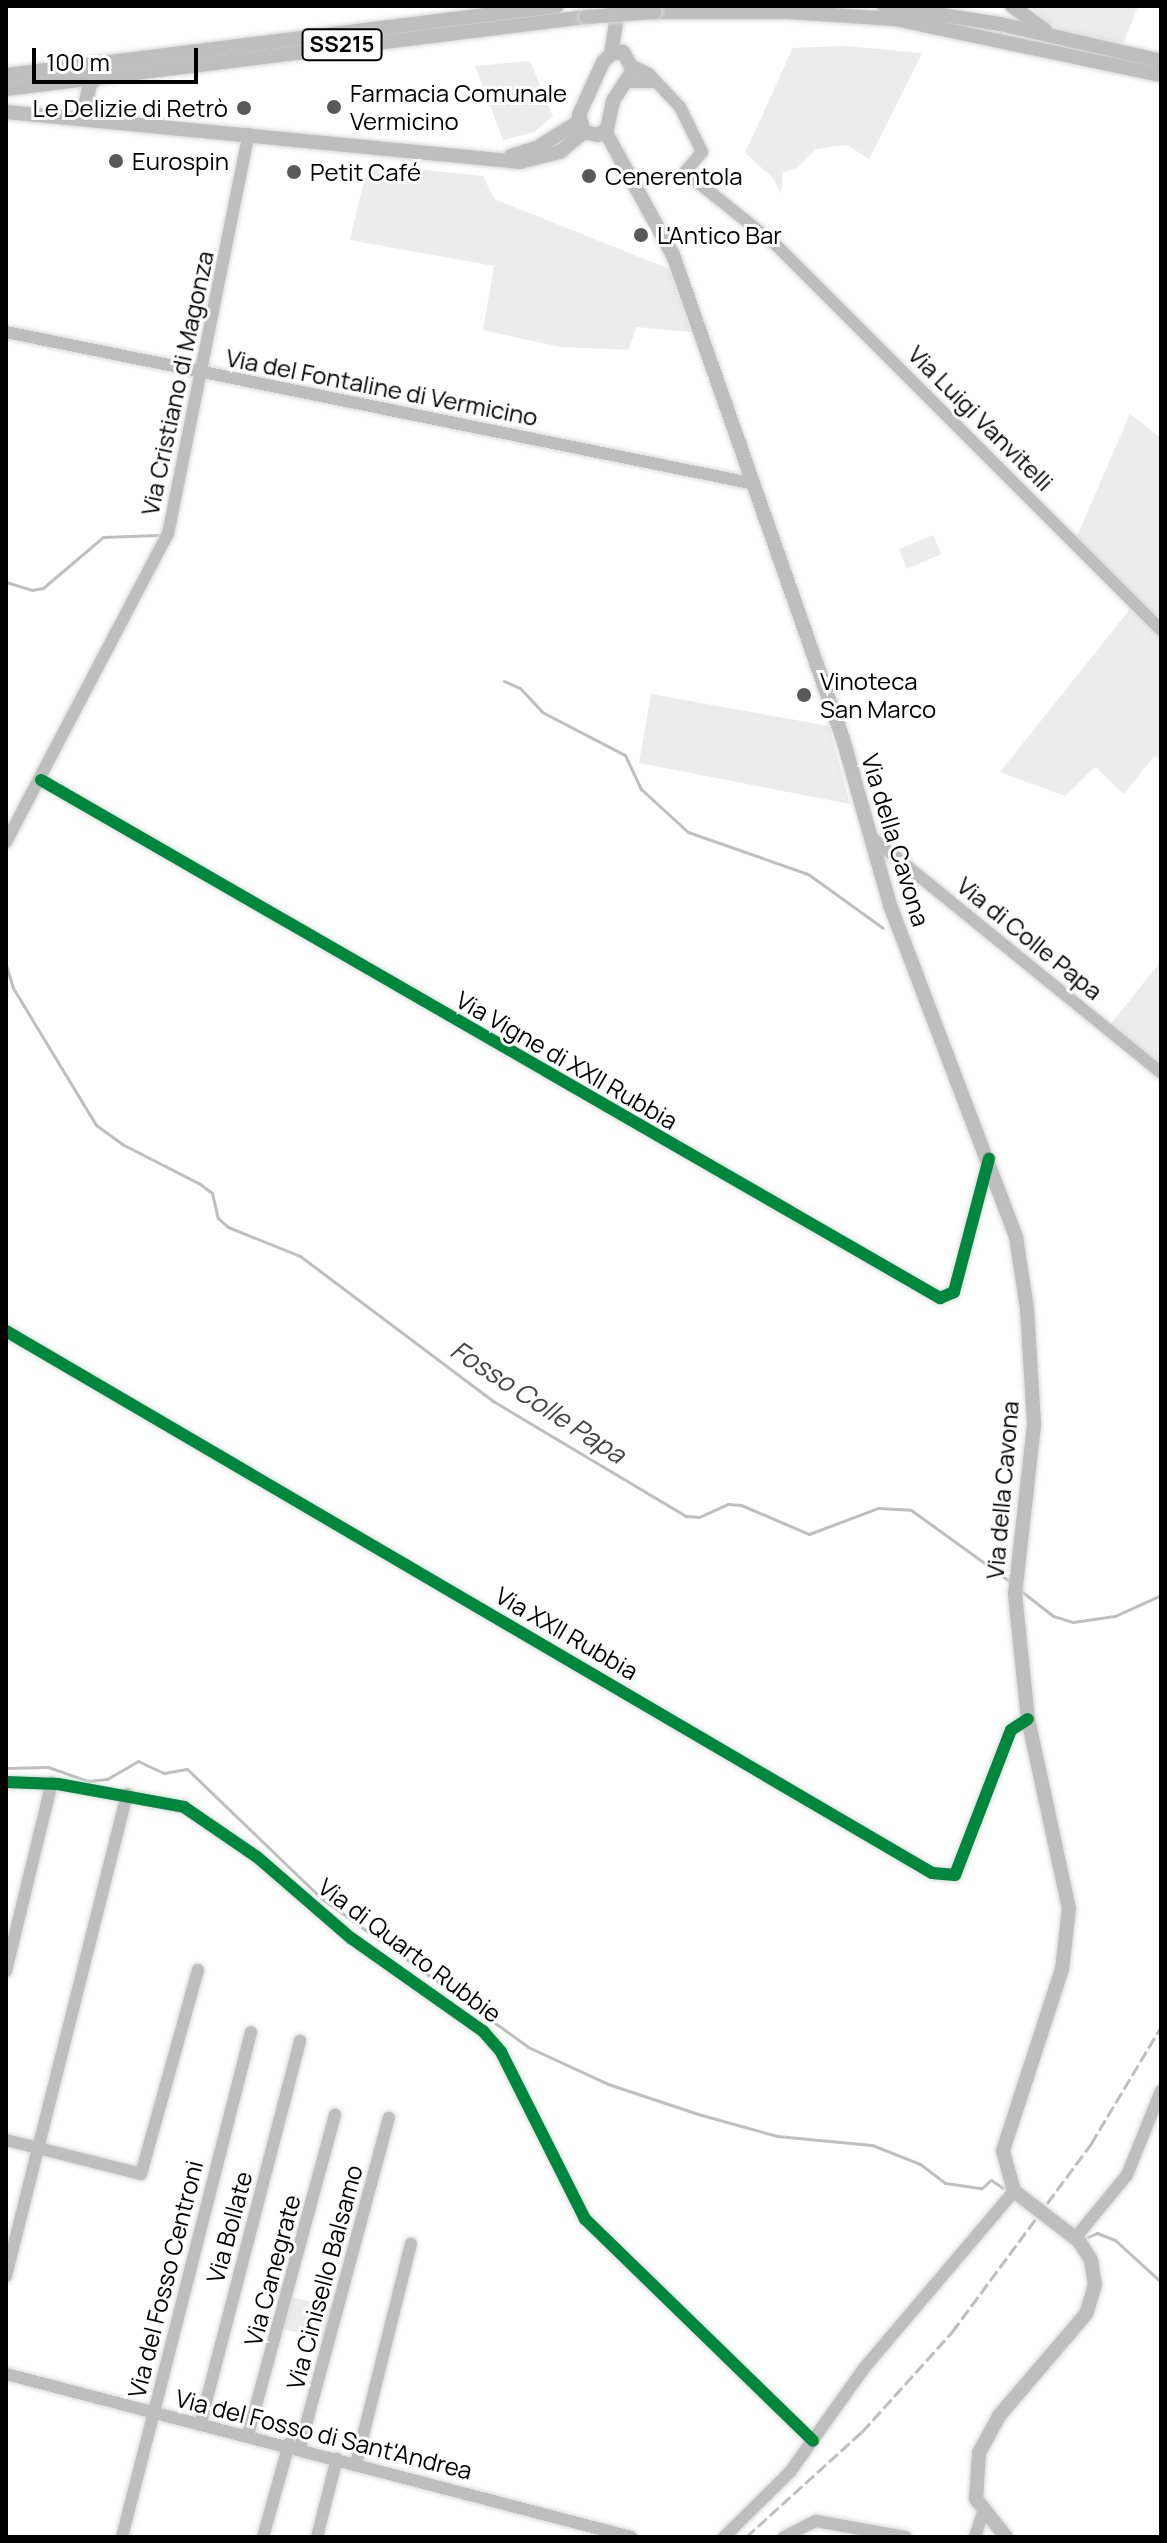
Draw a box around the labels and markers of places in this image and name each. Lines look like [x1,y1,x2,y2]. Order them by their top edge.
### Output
place label: Farmacia Comunale Vermicino [350,79,567,135]
place label: Le Delizie di Retrò [32,94,228,122]
marker: Farmacia Comunale Vermicino [325,98,343,116]
marker: Le Delizie di Retrò [235,99,253,117]
place label: Eurospin [132,147,229,175]
marker: Eurospin [107,152,125,170]
place label: Petit Café [310,158,421,186]
place label: Cenerentola [605,162,743,190]
marker: Petit Café [285,163,303,181]
marker: Cenerentola [580,167,598,185]
place label: L'Antico Bar [657,221,782,249]
marker: L'Antico Bar [632,226,650,244]
place label: Vinoteca San Marco [820,667,936,723]
marker: Vinoteca San Marco [795,686,813,704]

